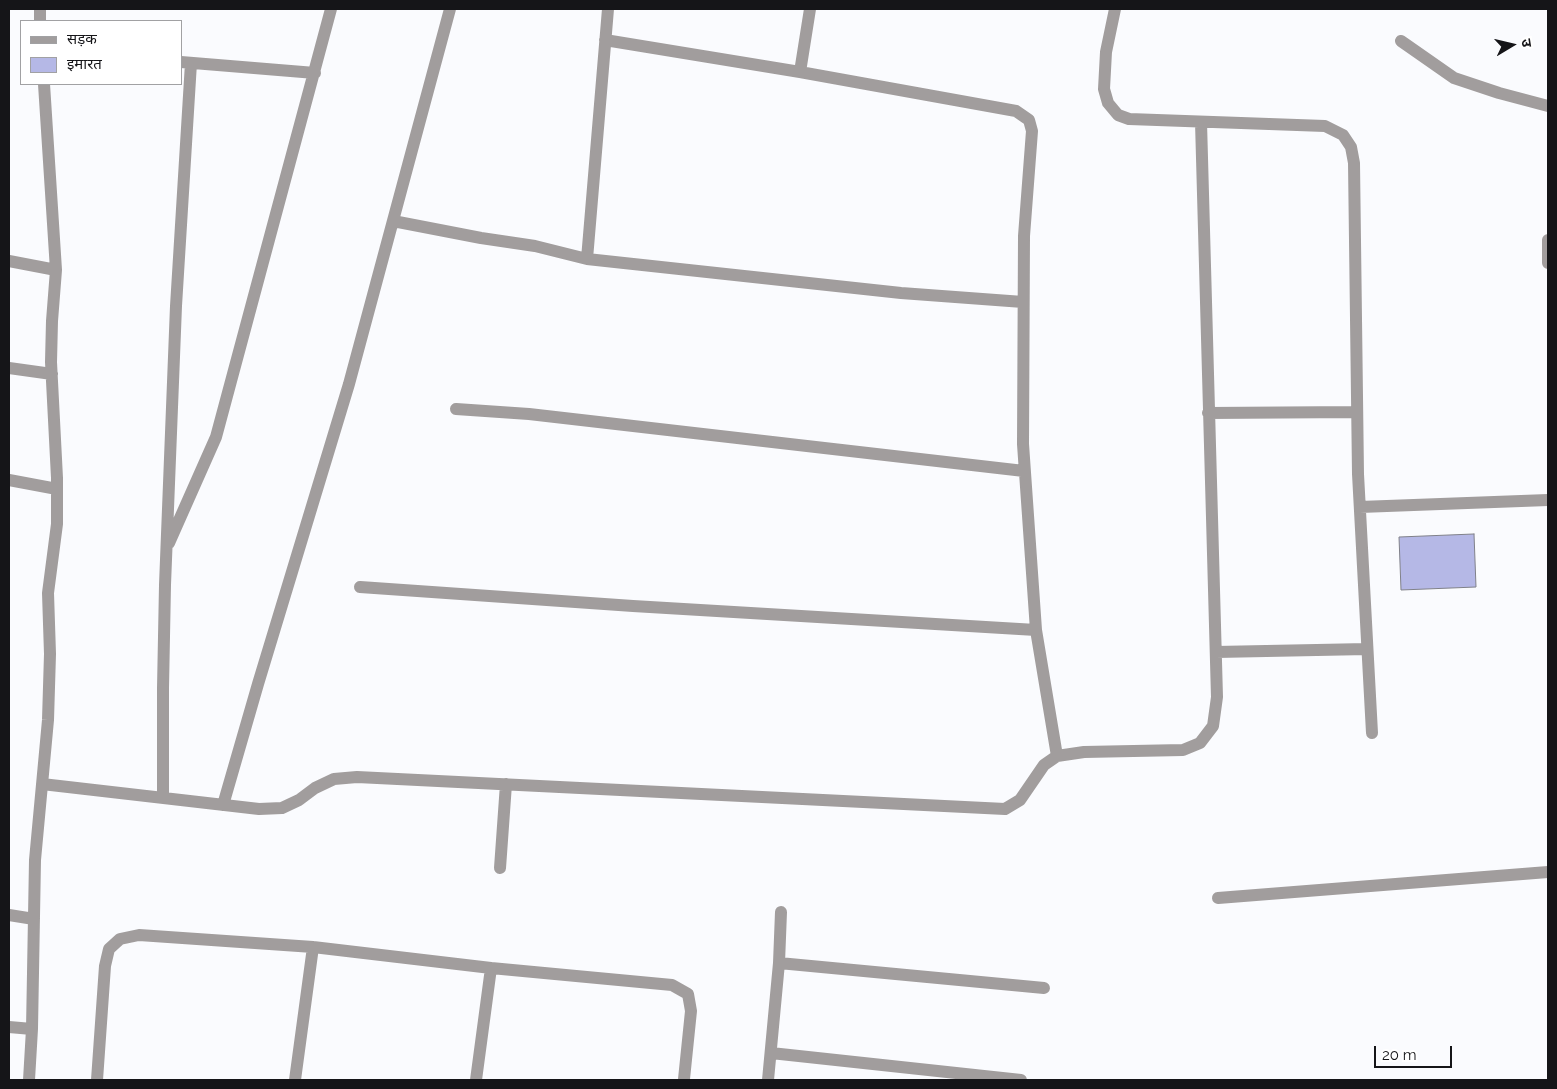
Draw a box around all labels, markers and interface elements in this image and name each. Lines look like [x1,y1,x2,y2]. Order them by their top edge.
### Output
legend [20,20,182,85]
north arrow [1487,20,1537,70]
text: सड़क [67,30,97,48]
text: उ [1518,37,1535,48]
text: इमारत [67,55,102,73]
scale bar [1377,1036,1454,1068]
text: 20 m [1382,1046,1417,1064]

